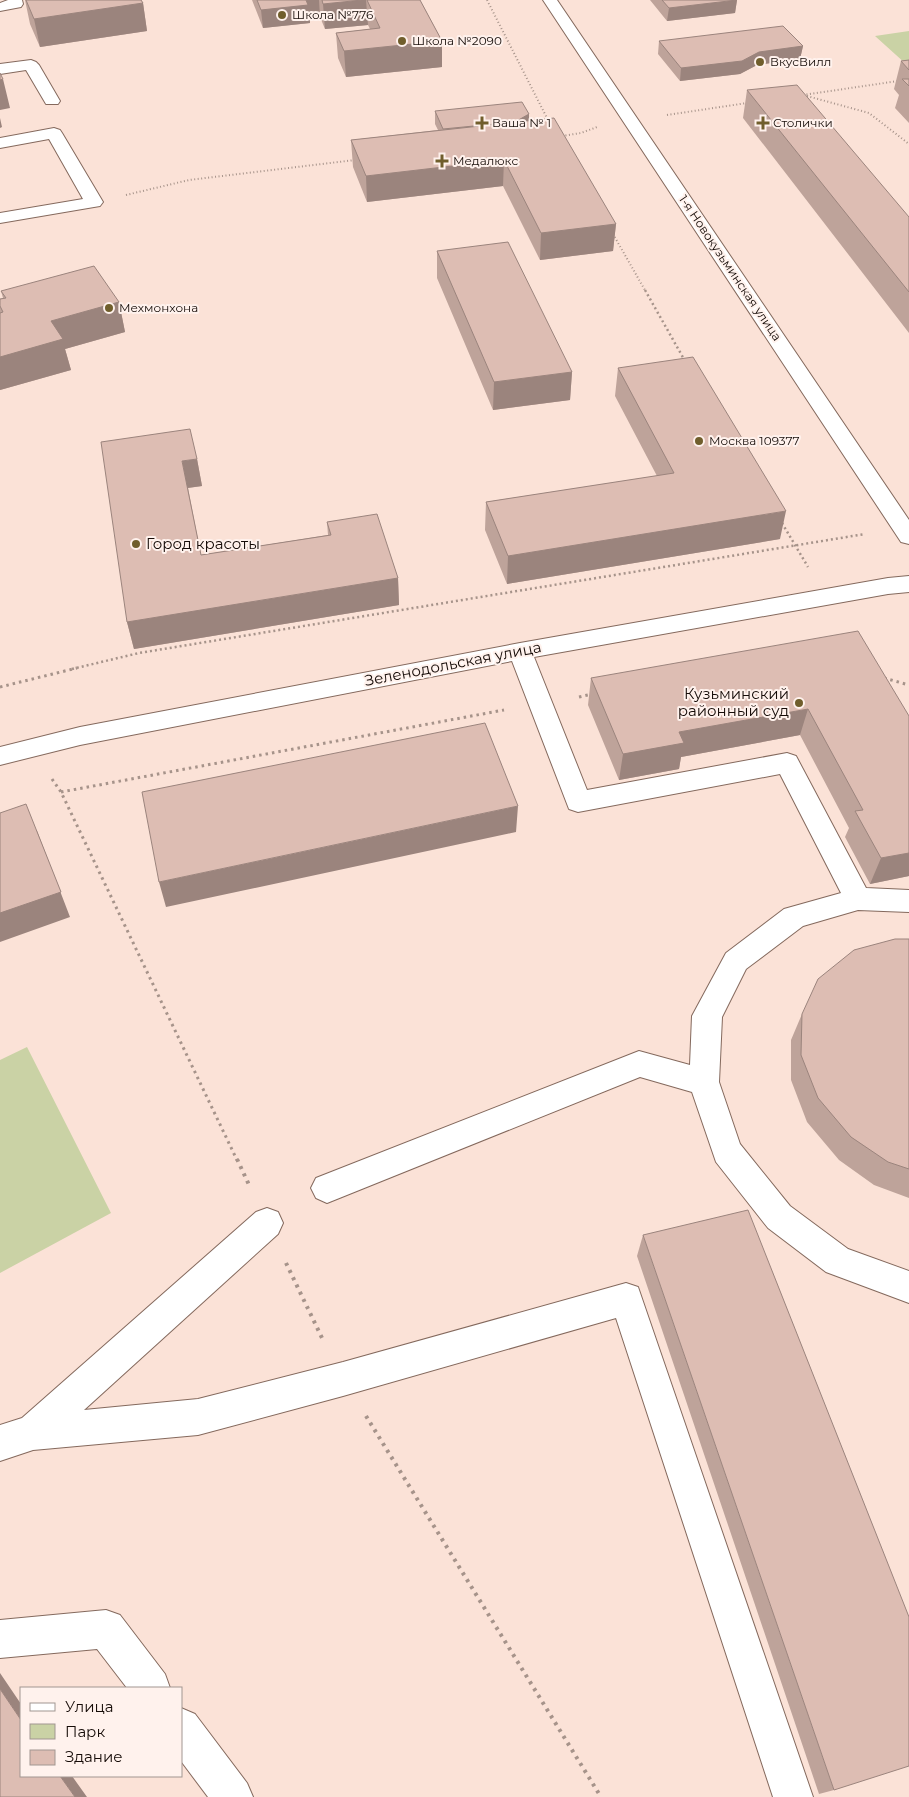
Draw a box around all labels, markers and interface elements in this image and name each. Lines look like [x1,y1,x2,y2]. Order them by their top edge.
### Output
place label: Школа №776 [292,7,373,22]
marker: Школа №776 [276,9,288,21]
place label: Школа №2090 [412,33,502,48]
marker: Школа №2090 [396,35,408,47]
place label: ВкусВилл [770,54,831,69]
marker: ВкусВилл [754,56,766,68]
place label: Ваша № 1 [492,115,551,130]
place label: Столички [773,115,833,130]
marker: Ваша № 1 [476,117,488,129]
marker: Столички [757,117,769,129]
place label: Медалюкс [453,153,518,168]
marker: Медалюкс [435,154,449,168]
street label: 1-я Новокузьминская улица [676,192,785,343]
place label: Мехмонхона [119,300,198,315]
marker: Мехмонхона [103,302,115,314]
place label: Москва 109377 [709,433,800,448]
marker: Москва 109377 [693,435,705,447]
place label: Город красоты [146,534,260,553]
marker: Город красоты [130,538,142,550]
street label: Зеленодольская улица [363,637,543,690]
place label: Кузьминский районный суд [678,684,789,720]
marker: Кузьминский районный суд [793,697,805,709]
legend [20,1687,182,1777]
text: Улица [65,1697,113,1716]
text: Парк [65,1722,105,1741]
text: Здание [65,1747,123,1766]

